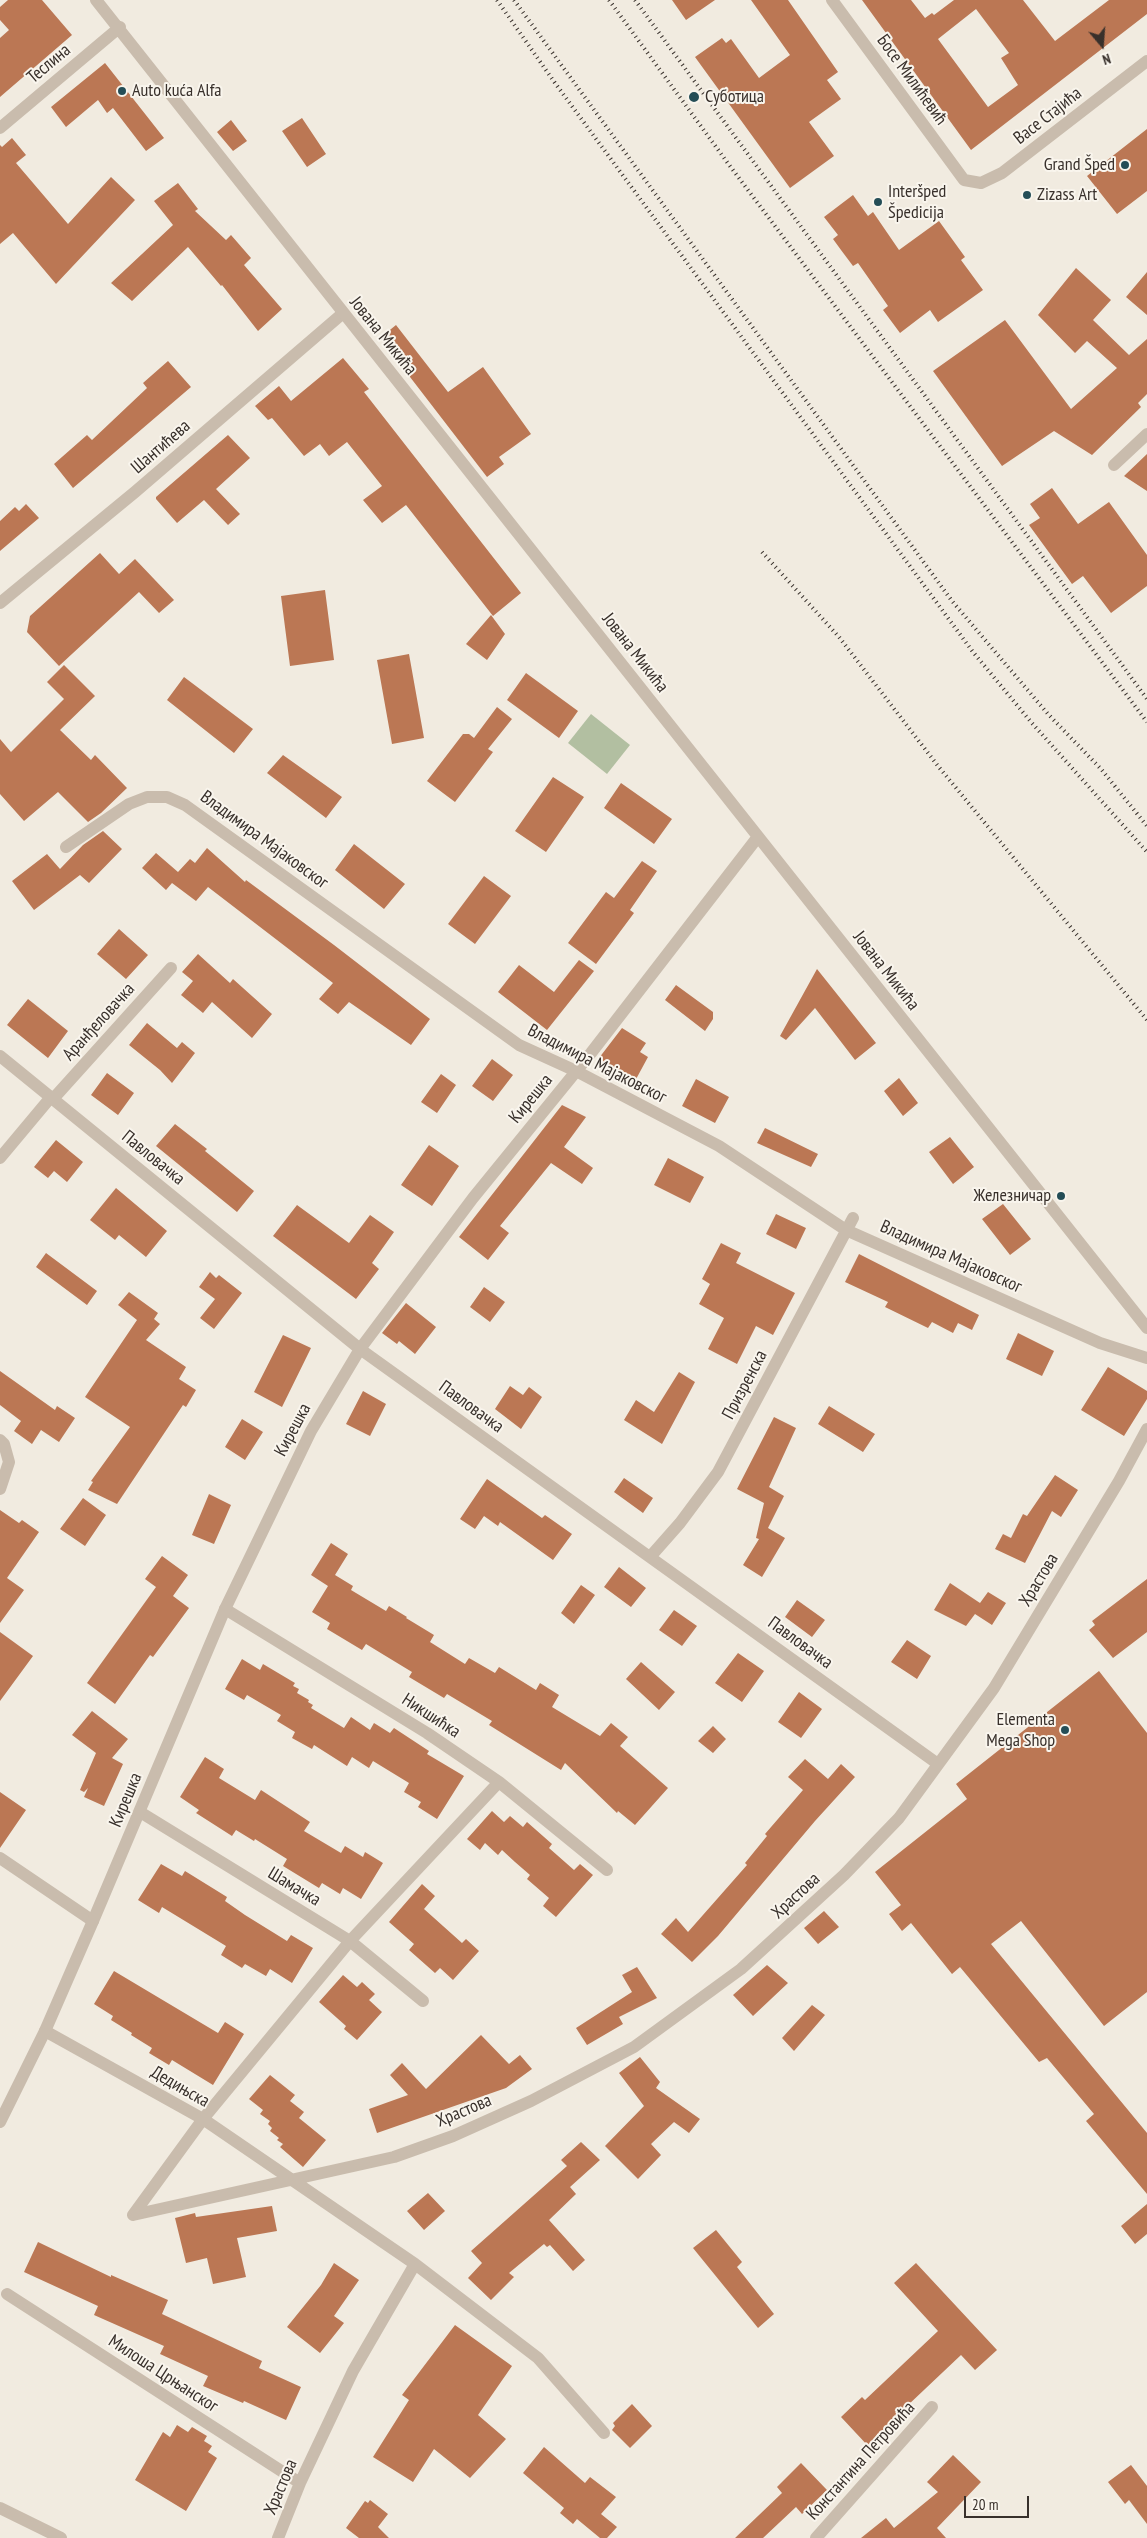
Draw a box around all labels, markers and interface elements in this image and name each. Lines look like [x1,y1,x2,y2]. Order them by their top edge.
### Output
north arrow [1077,20,1127,70]
street label: Босе Милићевић [872,31,952,129]
street label: Теслина [23,40,75,88]
text: N [1100,50,1113,69]
place label: Auto kuća Alfa [132,80,221,102]
street label: Васе Стајића [1010,83,1086,149]
marker: Auto kuća Alfa [116,85,128,97]
place label: Суботица [705,86,764,108]
marker: Суботица [687,90,701,104]
place label: Grand Šped [1044,154,1115,176]
marker: Grand Šped [1119,159,1131,171]
place label: Interšped Špedicija [888,181,946,223]
place label: Zizass Art [1037,184,1097,206]
marker: Zizass Art [1021,189,1033,201]
marker: Interšped Špedicija [872,196,884,208]
street label: Јована Микића [345,292,421,380]
street label: Шантићева [127,416,195,478]
street label: Јована Микића [597,609,673,697]
street label: Владимира Мајаковског [196,786,332,894]
street label: Јована Микића [848,927,924,1015]
street label: Аранђеловачка [58,979,140,1065]
street label: Владимира Мајаковског [524,1020,670,1108]
street label: Кирешка [505,1070,557,1128]
street label: Павловачка [117,1126,189,1190]
place label: Железничар [974,1185,1051,1207]
marker: Железничар [1055,1190,1067,1202]
street label: Владимира Мајаковског [877,1216,1025,1298]
street label: Призренска [718,1347,772,1423]
street label: Павловачка [434,1376,508,1438]
street label: Кирешка [270,1400,316,1460]
street label: Храстова [1015,1550,1063,1610]
street label: Павловачка [763,1612,837,1674]
street label: Никшићка [398,1689,464,1743]
place label: Elementa Mega Shop [986,1709,1055,1752]
marker: Elementa Mega Shop [1059,1724,1071,1736]
street label: Кирешка [105,1770,147,1830]
street label: Шамачка [264,1863,324,1911]
street label: Храстова [767,1868,825,1924]
street label: Дедињска [147,2062,213,2112]
street label: Храстова [433,2090,495,2132]
street label: Милоша Црњанског [104,2331,222,2417]
street label: Константина Петровића [802,2397,920,2525]
street label: Храстова [260,2456,302,2518]
scale bar [967,2486,1032,2518]
text: 20 m [972,2495,998,2514]

